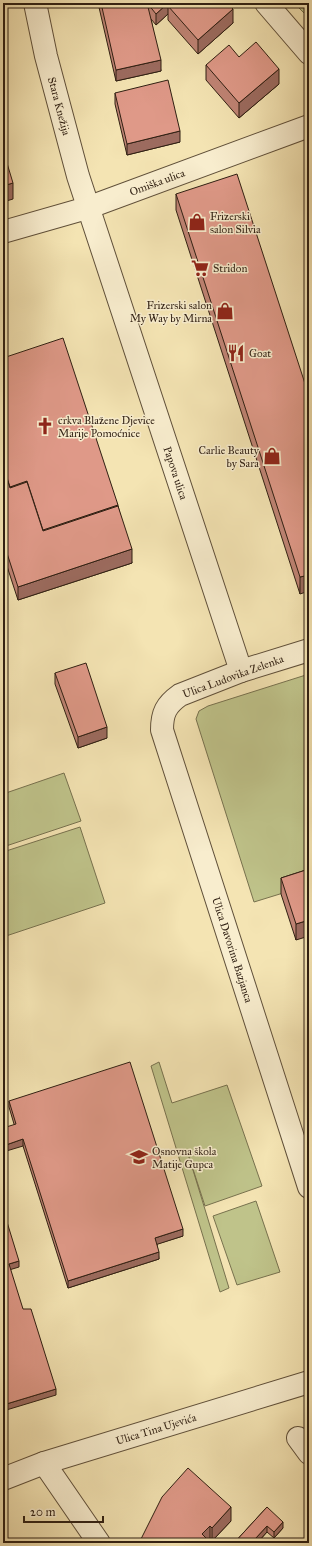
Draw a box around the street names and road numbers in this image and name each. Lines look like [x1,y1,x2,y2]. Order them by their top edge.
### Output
street label: Stara Knežija [45,76,73,137]
street label: Omiška ulica [128,166,187,199]
street label: Papova ulica [161,445,190,502]
street label: Ulica Ludovika Zelenka [181,652,286,701]
street label: Ulica Davorina Bazjanca [209,896,255,1005]
street label: Ulica Tina Ujevića [114,1411,198,1448]

